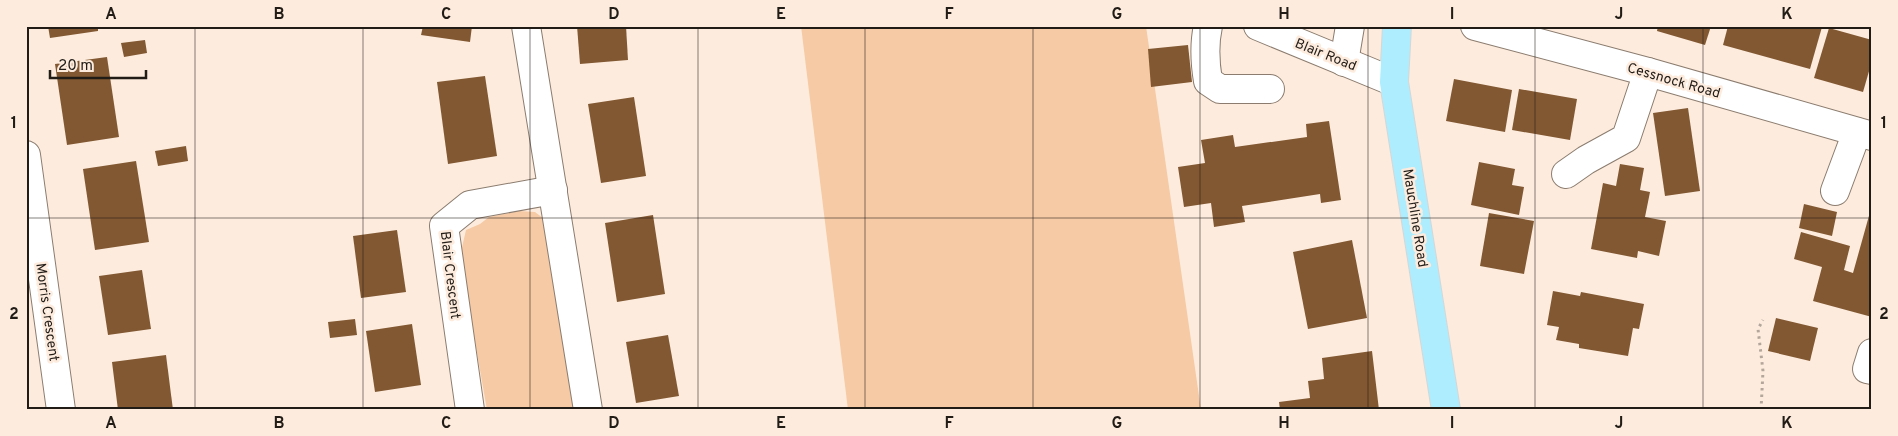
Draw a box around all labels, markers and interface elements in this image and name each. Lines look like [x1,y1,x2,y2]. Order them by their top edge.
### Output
text: A [105,5,117,25]
text: B [273,5,285,25]
text: C [441,5,451,25]
text: D [608,5,620,25]
text: E [776,5,786,25]
text: F [944,5,954,25]
text: G [1112,5,1122,25]
text: H [1278,5,1290,25]
text: I [1450,5,1454,25]
text: J [1615,5,1623,25]
text: K [1781,5,1793,25]
street label: Blair Road [1292,35,1359,75]
scale bar [50,48,146,80]
text: 20 m [58,57,93,76]
street label: Cessnock Road [1625,60,1722,103]
text: 1 [11,114,17,134]
text: 1 [1881,114,1887,134]
street label: Mauchline Road [1398,168,1431,269]
street label: Blair Crescent [436,230,463,320]
street label: Morris Crescent [31,262,62,362]
text: 2 [9,305,19,325]
text: 2 [1879,305,1889,325]
text: A [105,414,117,434]
text: B [273,414,285,434]
text: C [441,414,451,434]
text: D [608,414,620,434]
text: E [776,414,786,434]
text: F [944,414,954,434]
text: G [1112,414,1122,434]
text: H [1278,414,1290,434]
text: I [1450,414,1454,434]
text: J [1615,414,1623,434]
text: K [1781,414,1793,434]

